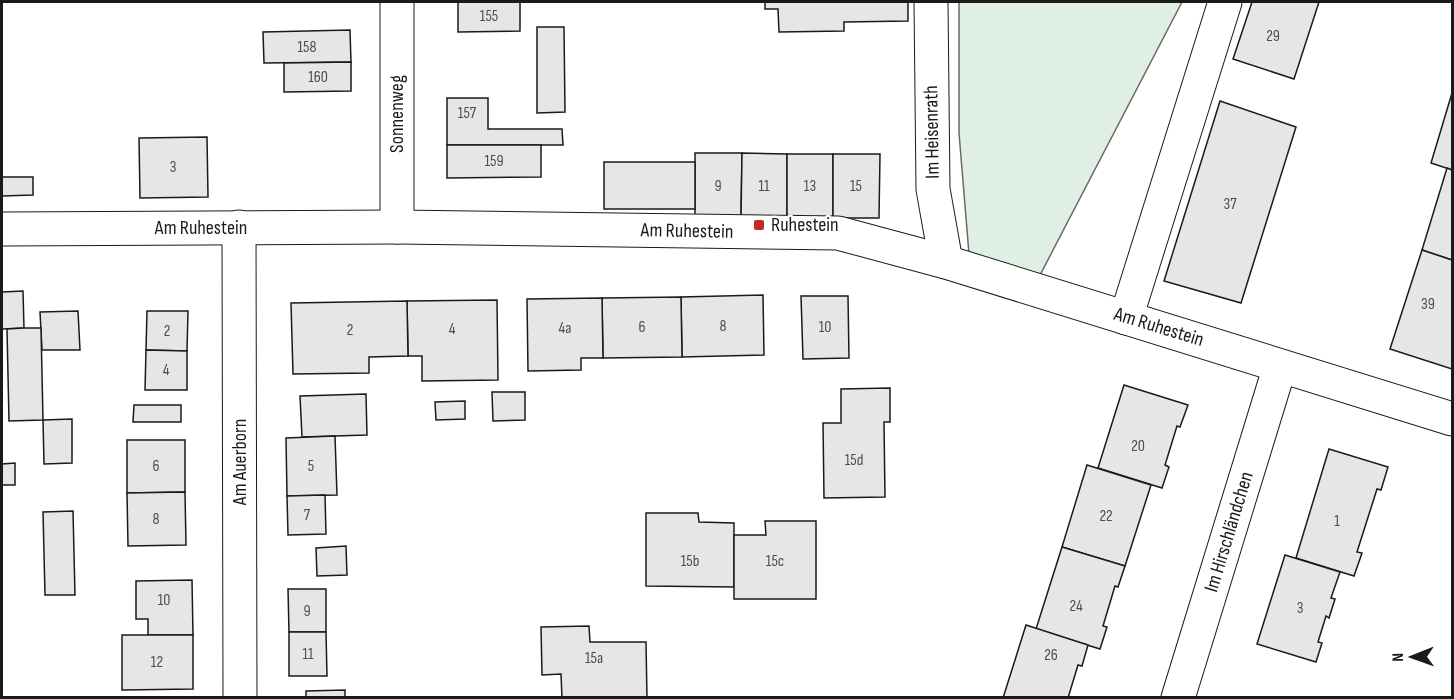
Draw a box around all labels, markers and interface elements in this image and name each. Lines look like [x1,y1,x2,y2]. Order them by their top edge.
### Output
house number: 155 [480,7,498,26]
house number: 29 [1266,27,1280,46]
house number: 158 [297,38,317,57]
house number: 160 [308,68,328,87]
street label: Sonnenweg [385,75,409,153]
street label: Im Heisenrath [919,85,945,179]
house number: 157 [458,104,477,123]
house number: 159 [484,152,504,171]
house number: 3 [170,158,176,177]
house number: 9 [714,177,722,196]
house number: 11 [758,177,770,196]
house number: 13 [804,177,816,196]
house number: 15 [850,177,862,196]
house number: 37 [1223,195,1237,214]
place label: Ruhestein [771,213,839,237]
street label: Am Ruhestein [154,216,247,240]
street label: Am Ruhestein [639,218,734,244]
marker: Ruhestein [752,218,766,232]
house number: 39 [1421,295,1435,314]
street label: Am Ruhestein [1110,302,1207,352]
house number: 8 [719,317,727,336]
house number: 6 [638,318,646,337]
house number: 10 [819,318,831,337]
house number: 4a [559,319,571,338]
house number: 4 [449,320,456,339]
house number: 2 [347,321,353,340]
house number: 2 [164,322,170,341]
house number: 4 [163,361,170,380]
street label: Am Auerborn [228,419,252,506]
house number: 20 [1131,437,1145,456]
house number: 15d [845,451,863,470]
house number: 6 [152,457,160,476]
house number: 5 [308,457,314,476]
street label: Im Hirschländchen [1199,469,1259,595]
house number: 7 [304,506,311,525]
house number: 22 [1099,507,1113,526]
house number: 8 [152,510,160,529]
house number: 1 [1334,512,1340,531]
house number: 15b [681,552,699,571]
house number: 15c [766,552,784,571]
house number: 10 [158,591,170,610]
house number: 24 [1069,597,1083,616]
house number: 3 [1297,599,1303,618]
house number: 9 [303,602,311,621]
north arrow [1382,627,1442,687]
house number: 11 [302,645,314,664]
house number: 26 [1044,646,1058,665]
house number: 15a [585,649,603,668]
house number: 12 [151,653,163,672]
text: N [1389,653,1408,662]

